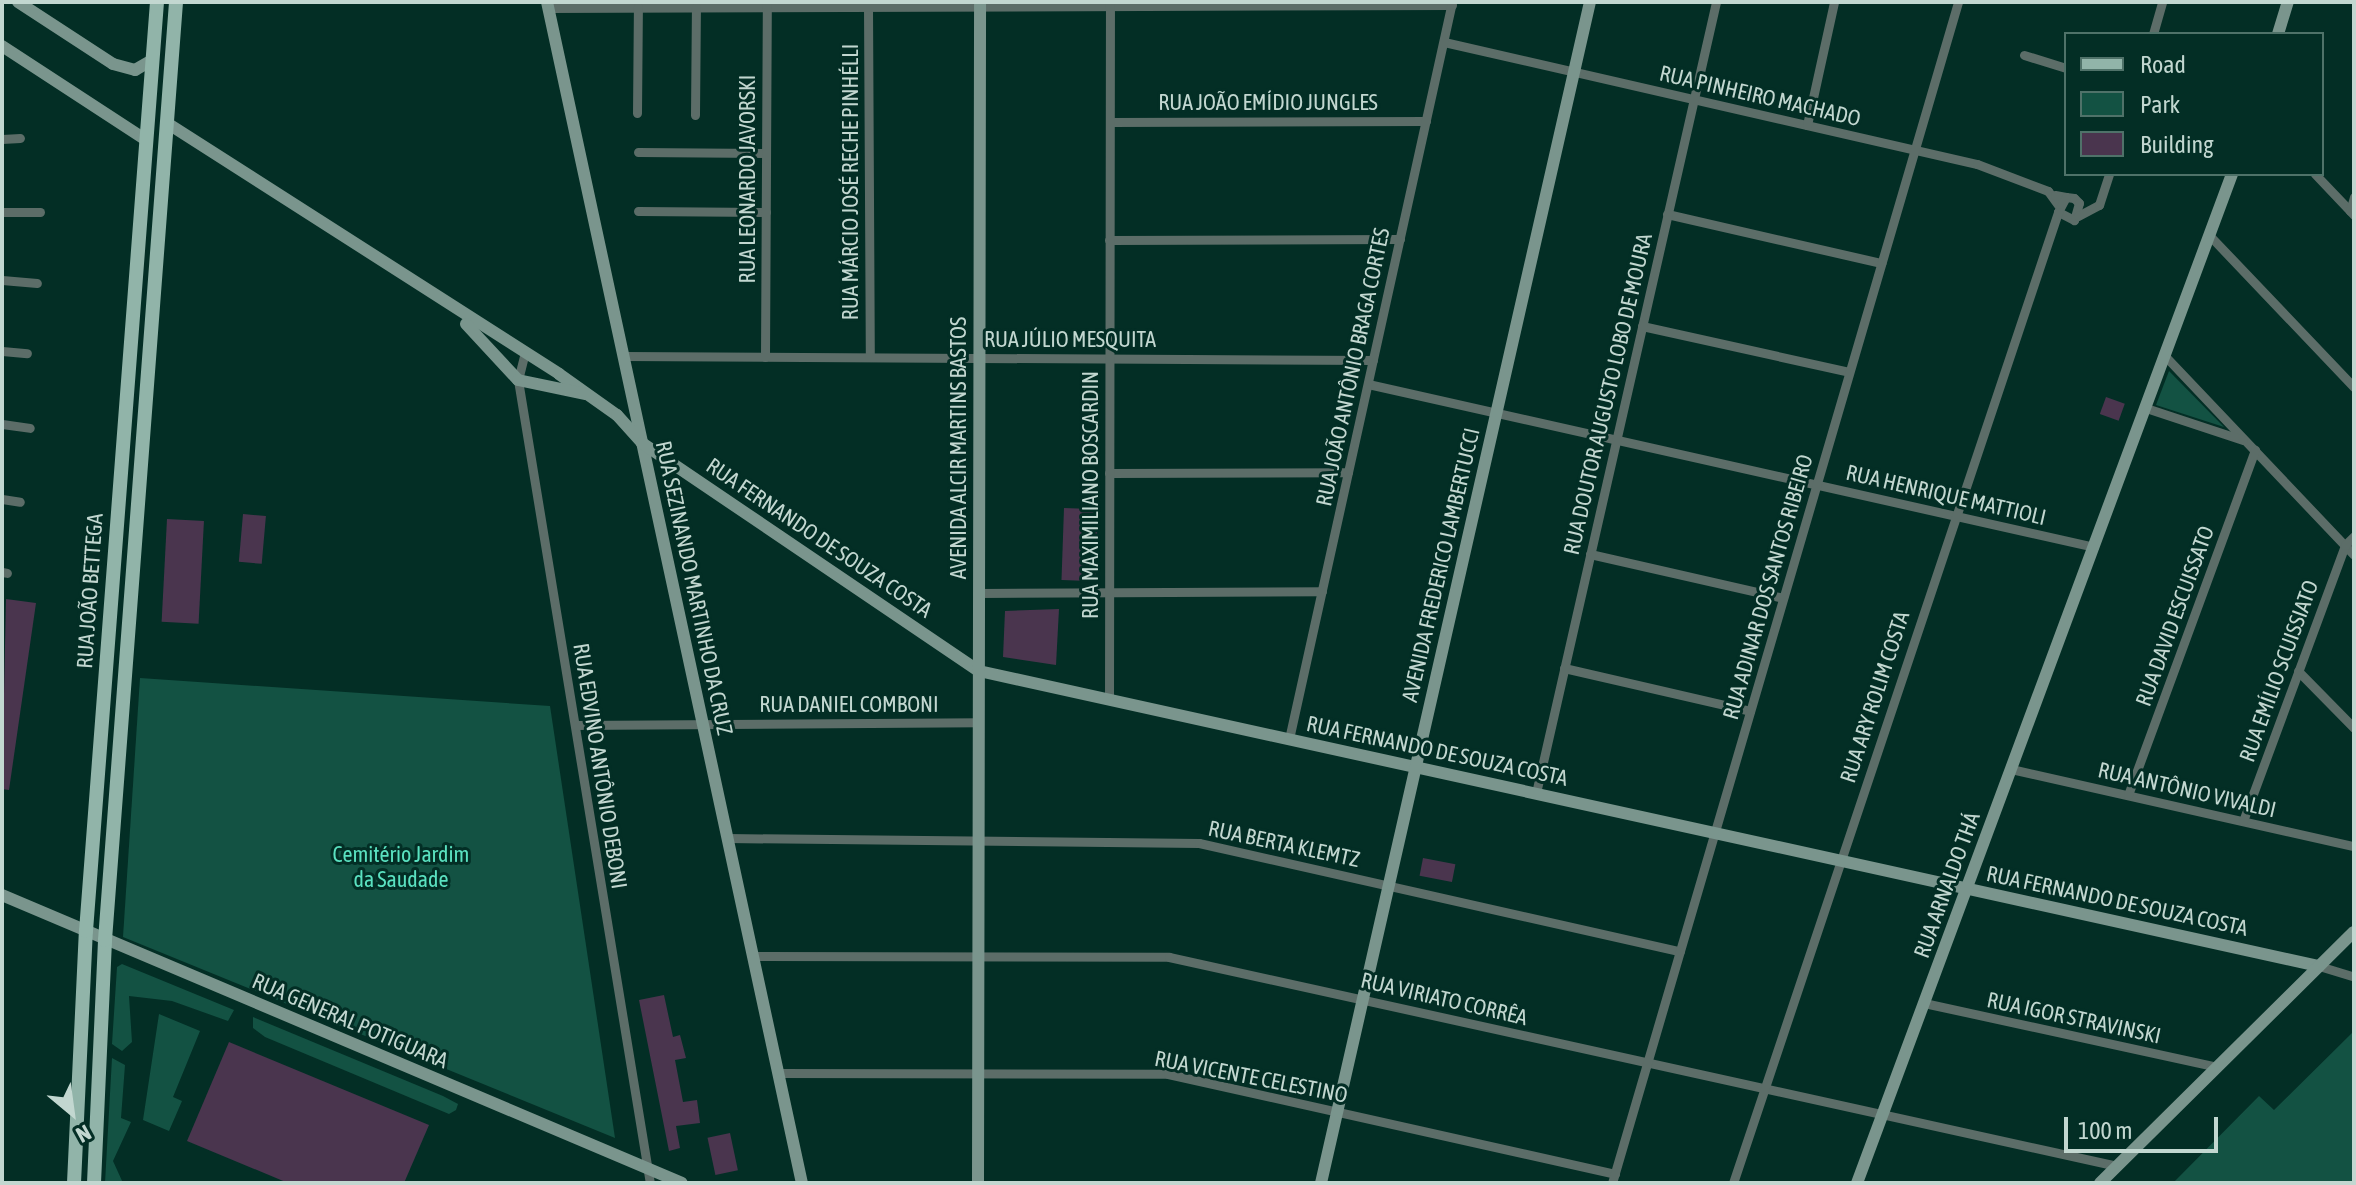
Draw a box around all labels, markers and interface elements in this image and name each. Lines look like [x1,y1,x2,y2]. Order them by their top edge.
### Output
legend [2064,32,2324,176]
street label: RUA MÁRCIO JOSÉ RECHE PINHÉLLI [838,44,864,320]
text: Road [2140,51,2186,78]
street label: RUA PINHEIRO MACHADO [1657,60,1863,132]
street label: RUA LEONARDO JAVORSKI [735,75,761,283]
street label: RUA JOÃO EMÍDIO JUNGLES [1158,90,1378,116]
text: Park [2140,91,2180,118]
text: Building [2140,131,2213,158]
street label: RUA JOÃO ANTÔNIO BRAGA CORTES [1311,225,1395,509]
street label: RUA DOUTOR AUGUSTO LOBO DE MOURA [1558,231,1658,557]
street label: AVENIDA ALCIR MARTINS BASTOS [946,317,972,579]
street label: RUA JÚLIO MESQUITA [984,327,1156,353]
street label: RUA MAXIMILIANO BOSCARDIN [1078,371,1104,619]
street label: AVENIDA FREDERICO LAMBERTUCCI [1397,425,1485,705]
street label: RUA SEZINANDO MARTINHO DA CRUZ [650,438,738,738]
street label: RUA ADINAR DOS SANTOS RIBEIRO [1717,451,1819,723]
street label: RUA FERNANDO DE SOUZA COSTA [701,453,937,623]
street label: RUA HENRIQUE MATTIOLI [1844,459,2048,531]
street label: RUA JOÃO BETTEGA [71,513,109,669]
street label: RUA DAVID ESCUISSATO [2130,522,2220,710]
street label: RUA EMÍLIO SCUISSIATO [2234,577,2324,765]
street label: RUA ARY ROLIM COSTA [1835,608,1915,786]
street label: RUA EDVINO ANTÔNIO DEBONI [568,641,632,891]
street label: RUA DANIEL COMBONI [759,692,939,718]
street label: RUA FERNANDO DE SOUZA COSTA [1304,710,1570,792]
street label: RUA ANTÔNIO VIVALDI [2095,757,2279,823]
street label: RUA ARNALDO THÁ [1908,808,1986,962]
street label: RUA BERTA KLEMTZ [1206,815,1362,873]
park label: Cemitério Jardim da Saudade [333,841,469,892]
street label: RUA FERNANDO DE SOUZA COSTA [1984,860,2250,942]
street label: RUA VIRIATO CORRÊA [1358,967,1530,1031]
street label: RUA GENERAL POTIGUARA [248,968,452,1074]
street label: RUA IGOR STRAVINSKI [1985,987,2163,1049]
street label: RUA VICENTE CELESTINO [1152,1045,1350,1109]
north arrow [32,1073,112,1153]
scale bar [2068,1101,2222,1151]
text: 100 m [2078,1117,2132,1144]
text: N [72,1119,96,1149]

